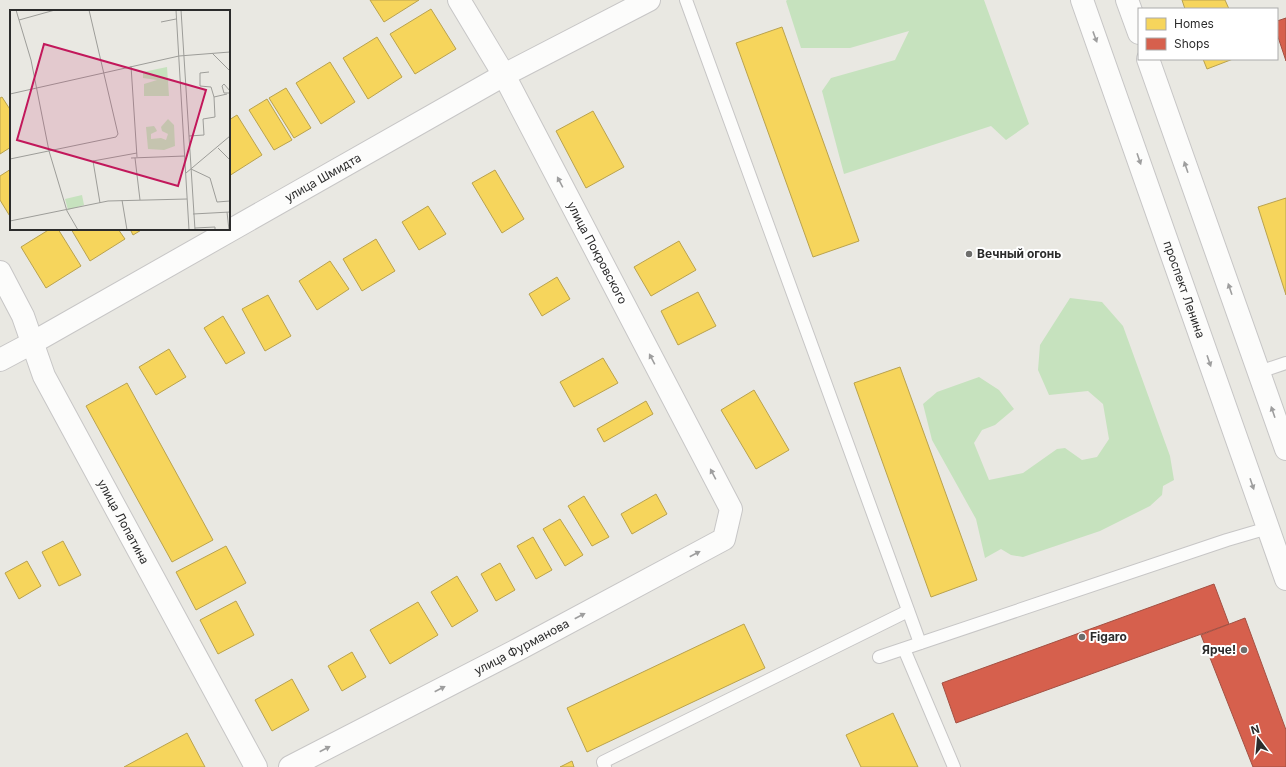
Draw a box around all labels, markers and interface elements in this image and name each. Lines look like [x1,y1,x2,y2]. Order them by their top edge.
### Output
legend [1138,8,1278,60]
inset map [10,10,230,230]
text: Homes [1174,16,1214,31]
one-way arrow [1093,31,1099,43]
text: Shops [1174,36,1210,51]
street label: улица Шмидта [282,150,364,205]
one-way arrow [1136,154,1142,166]
one-way arrow [1183,160,1189,172]
one-way arrow [557,176,563,187]
street label: улица Покровского [564,199,631,307]
street label: проспект Ленина [1160,239,1209,340]
place label: Вечный огонь [977,246,1061,261]
marker: Вечный огонь [964,249,974,259]
one-way arrow [1226,283,1232,295]
one-way arrow [649,353,656,365]
one-way arrow [1207,356,1213,368]
one-way arrow [1270,405,1276,417]
one-way arrow [709,468,716,480]
street label: улица Лопатина [94,476,153,567]
one-way arrow [1249,478,1255,490]
one-way arrow [689,551,701,558]
one-way arrow [574,613,586,619]
street label: улица Фурманова [471,615,572,678]
place label: Figaro [1090,629,1127,644]
marker: Figaro [1077,632,1087,642]
place label: Ярче! [1202,642,1236,657]
marker: Ярче! [1239,645,1249,655]
one-way arrow [435,686,446,693]
north arrow [1238,719,1278,759]
text: N [1249,722,1261,737]
one-way arrow [319,746,331,752]

